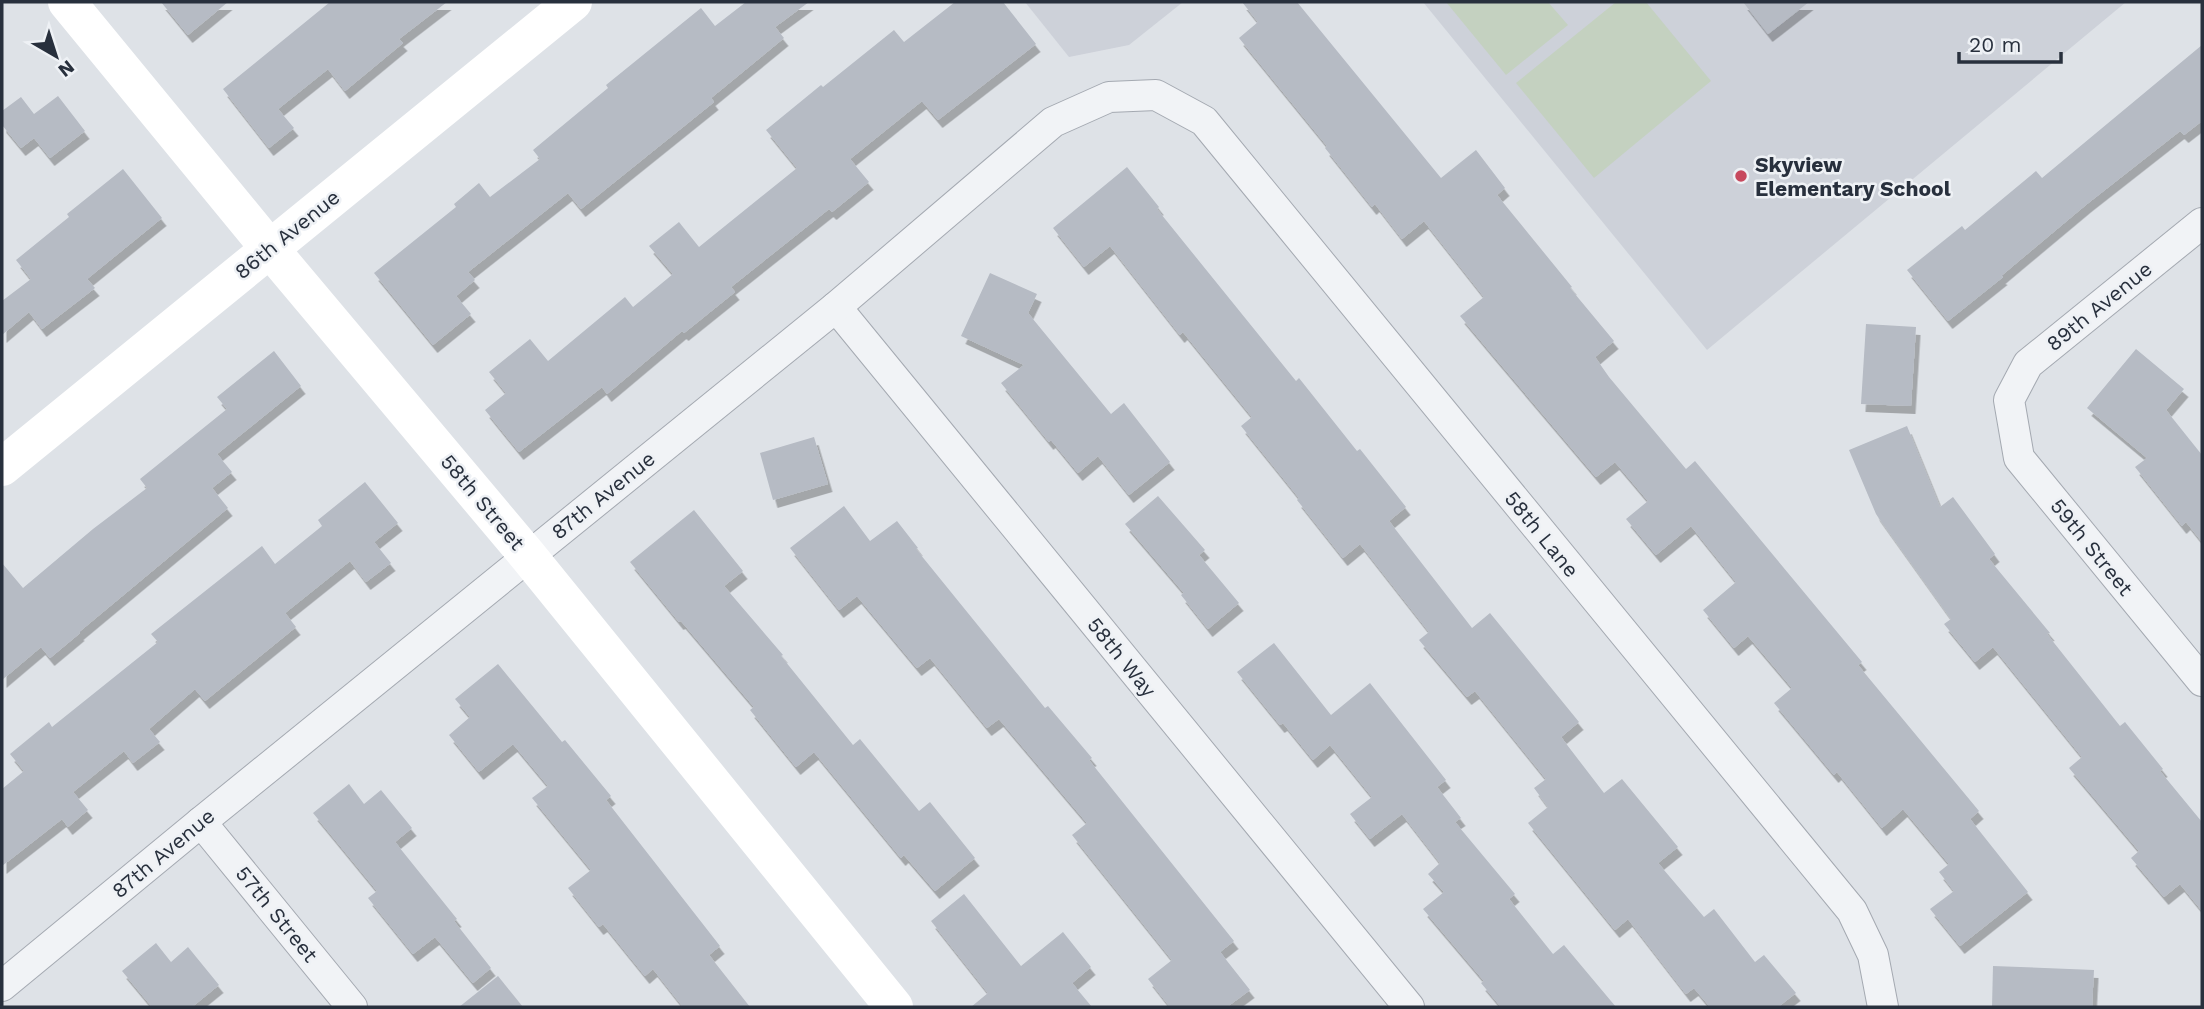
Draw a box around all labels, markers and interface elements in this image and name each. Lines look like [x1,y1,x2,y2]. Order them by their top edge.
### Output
north arrow [21,21,91,91]
scale bar [1959,21,2060,65]
text: 20 m [1969,32,2021,57]
text: N [54,55,79,82]
place label: Skyview Elementary School [1755,152,1951,201]
marker: Skyview Elementary School [1733,168,1749,184]
street label: 86th Avenue [229,184,345,284]
street label: 89th Avenue [2041,256,2157,356]
street label: 87th Avenue [546,446,660,544]
street label: 58th Street [436,449,530,555]
street label: 58th Lane [1500,486,1584,582]
street label: 59th Street [2045,494,2139,601]
street label: 58th Way [1082,612,1162,702]
street label: 87th Avenue [107,803,219,903]
street label: 57th Street [231,861,323,967]

